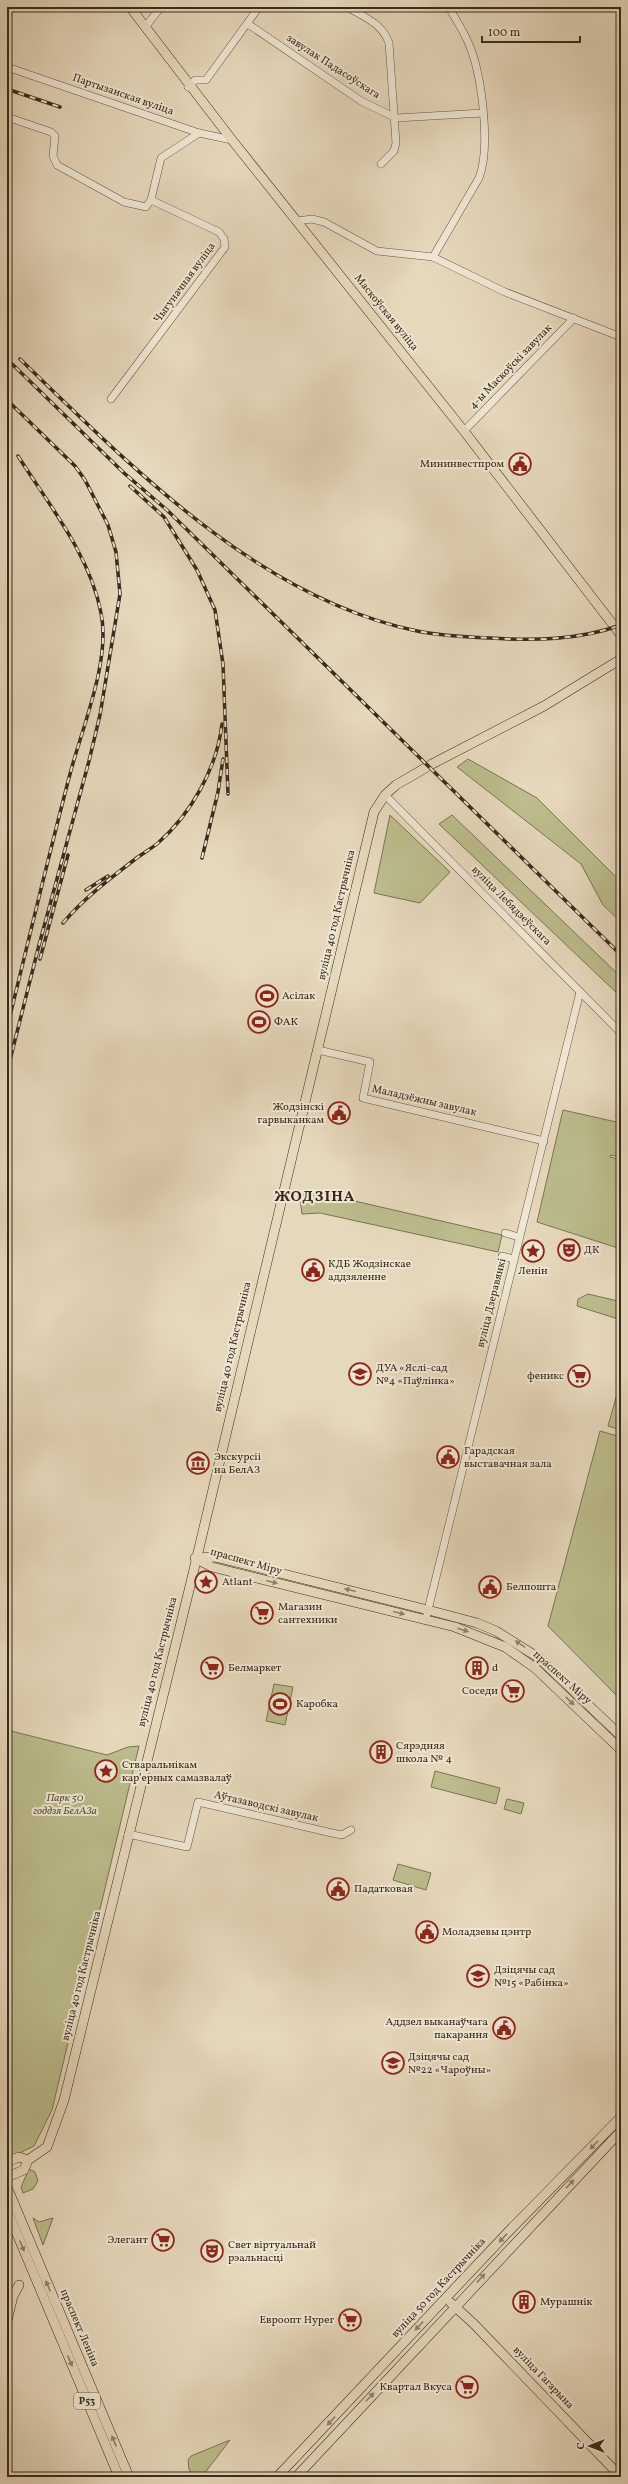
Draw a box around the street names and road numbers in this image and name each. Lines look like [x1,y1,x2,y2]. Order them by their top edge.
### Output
street label: завулак Падасоўскага [283,31,383,103]
street label: Партызанская вуліца [70,71,176,120]
street label: Чыгуначная вуліца [151,239,220,326]
street label: Маскоўская вуліца [350,272,422,355]
street label: 4-ы Маскоўскі завулак [466,321,556,413]
street label: вуліца 40 год Кастрычніка [315,848,359,982]
street label: вуліца Лебядзеўскага [468,863,555,950]
street label: Маладзёжны завулак [370,1082,478,1120]
street label: вуліца Дзеравянкі [474,1257,510,1349]
street label: вуліца 40 год Кастрычніка [211,1280,255,1414]
street label: праспект Міру [208,1545,284,1579]
street label: вуліца 40 год Кастрычніка [135,1595,182,1729]
street label: праспект Міру [529,1648,595,1708]
street label: Аўтазаводскі завулак [212,1788,320,1826]
street label: вуліца 40 год Кастрычніка [59,1909,106,2043]
street label: вуліца 50 год Кастрычніка [388,2234,490,2341]
street label: праспект Леніна [56,2287,102,2370]
street label: вуліца Гагарына [509,2343,577,2413]
road number: Р53 [74,2393,100,2409]

